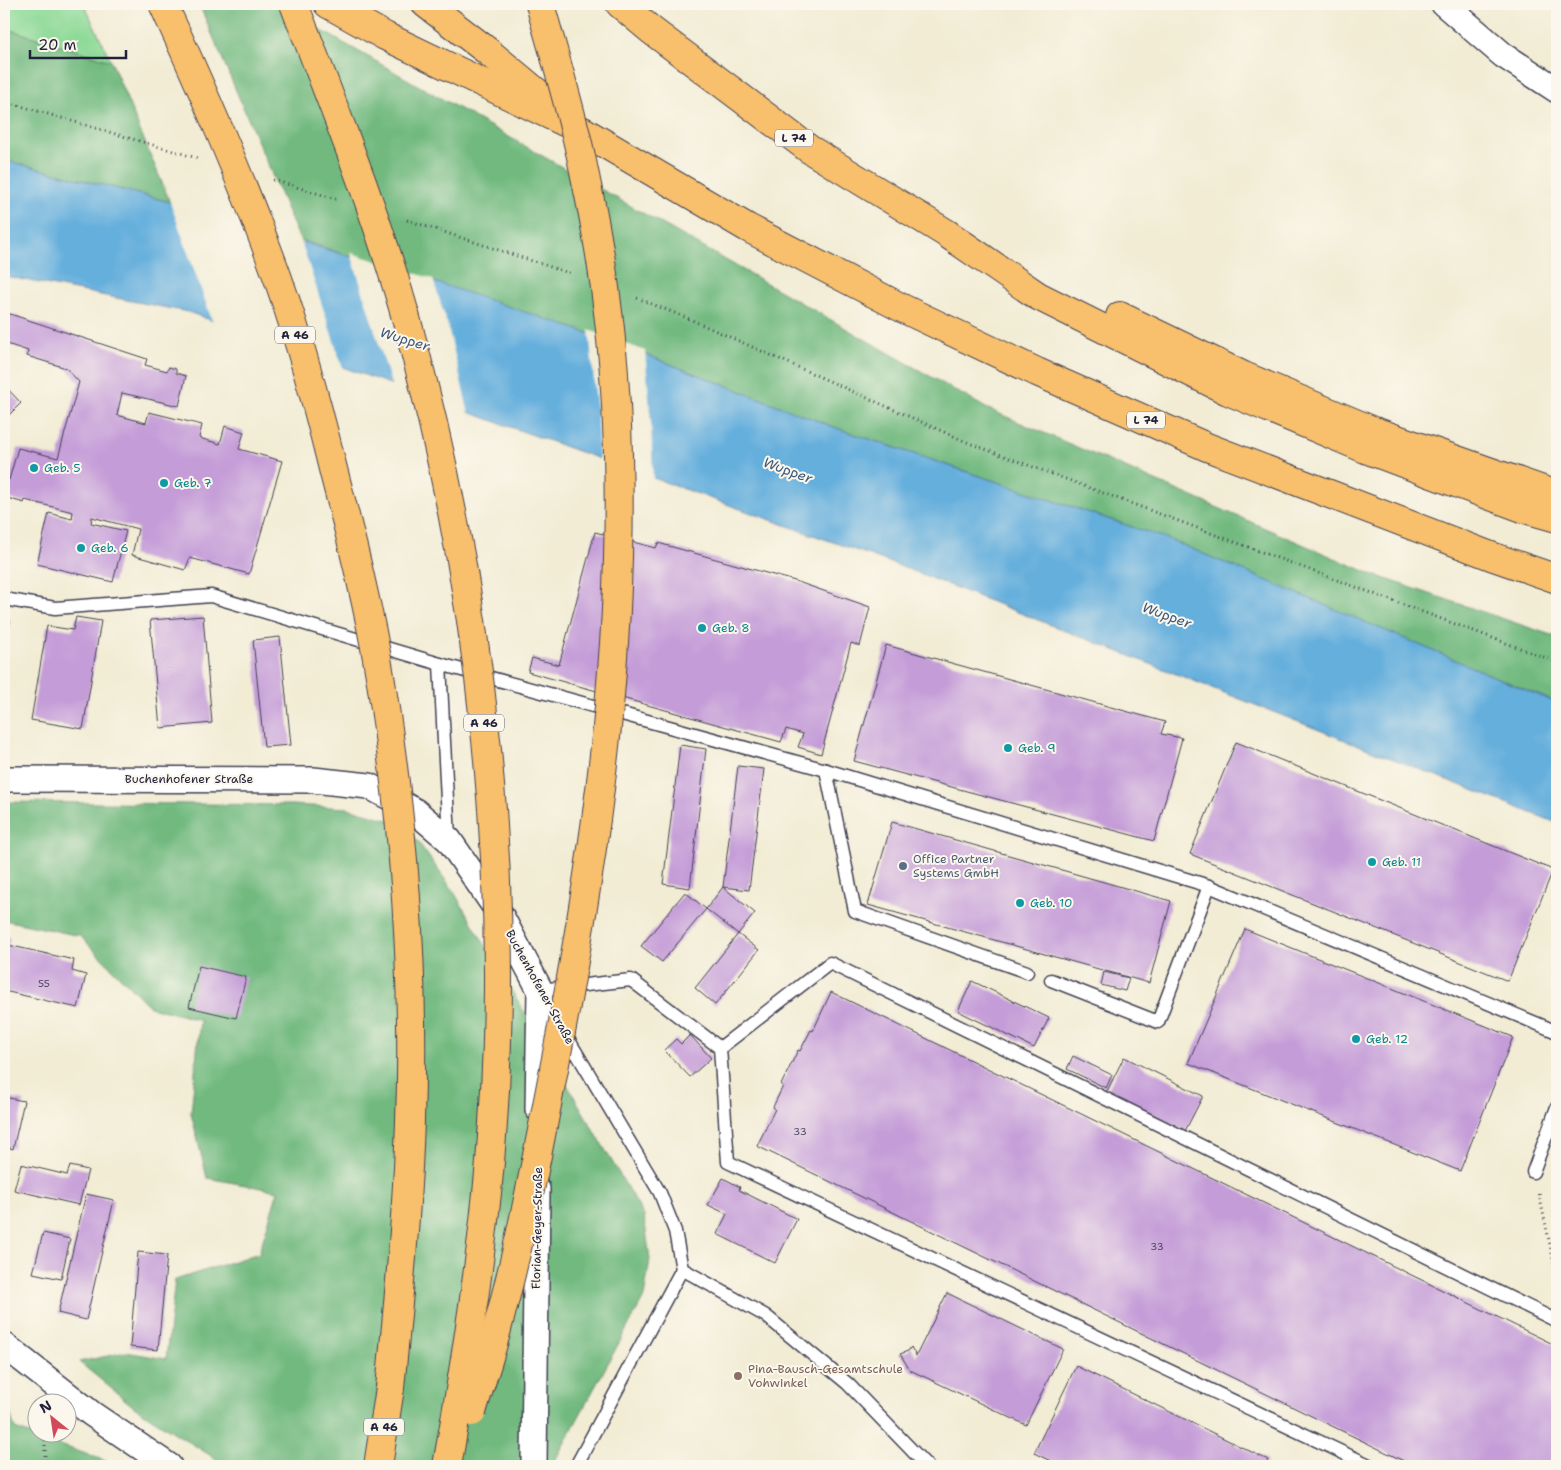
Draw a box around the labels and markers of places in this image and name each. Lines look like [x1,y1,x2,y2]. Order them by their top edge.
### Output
place label: Geb. 5 [44,460,81,476]
marker: Geb. 5 [28,462,40,474]
place label: Geb. 7 [174,475,212,491]
marker: Geb. 7 [158,477,170,489]
place label: Geb. 6 [91,540,129,556]
marker: Geb. 6 [75,542,87,554]
place label: Geb. 8 [712,620,750,636]
marker: Geb. 8 [696,622,708,634]
place label: Geb. 9 [1018,740,1056,756]
marker: Geb. 9 [1002,742,1014,754]
place label: Office Partner Systems GmbH [913,851,999,881]
place label: Geb. 11 [1382,854,1421,870]
marker: Geb. 11 [1366,856,1378,868]
marker: Office Partner Systems GmbH [897,860,909,872]
place label: Geb. 10 [1030,895,1072,911]
marker: Geb. 10 [1014,897,1026,909]
place label: Geb. 12 [1366,1031,1408,1047]
marker: Geb. 12 [1350,1033,1362,1045]
place label: Pina-Bausch-Gesamtschule Vohwinkel [748,1361,903,1391]
marker: Pina-Bausch-Gesamtschule Vohwinkel [732,1370,744,1382]

